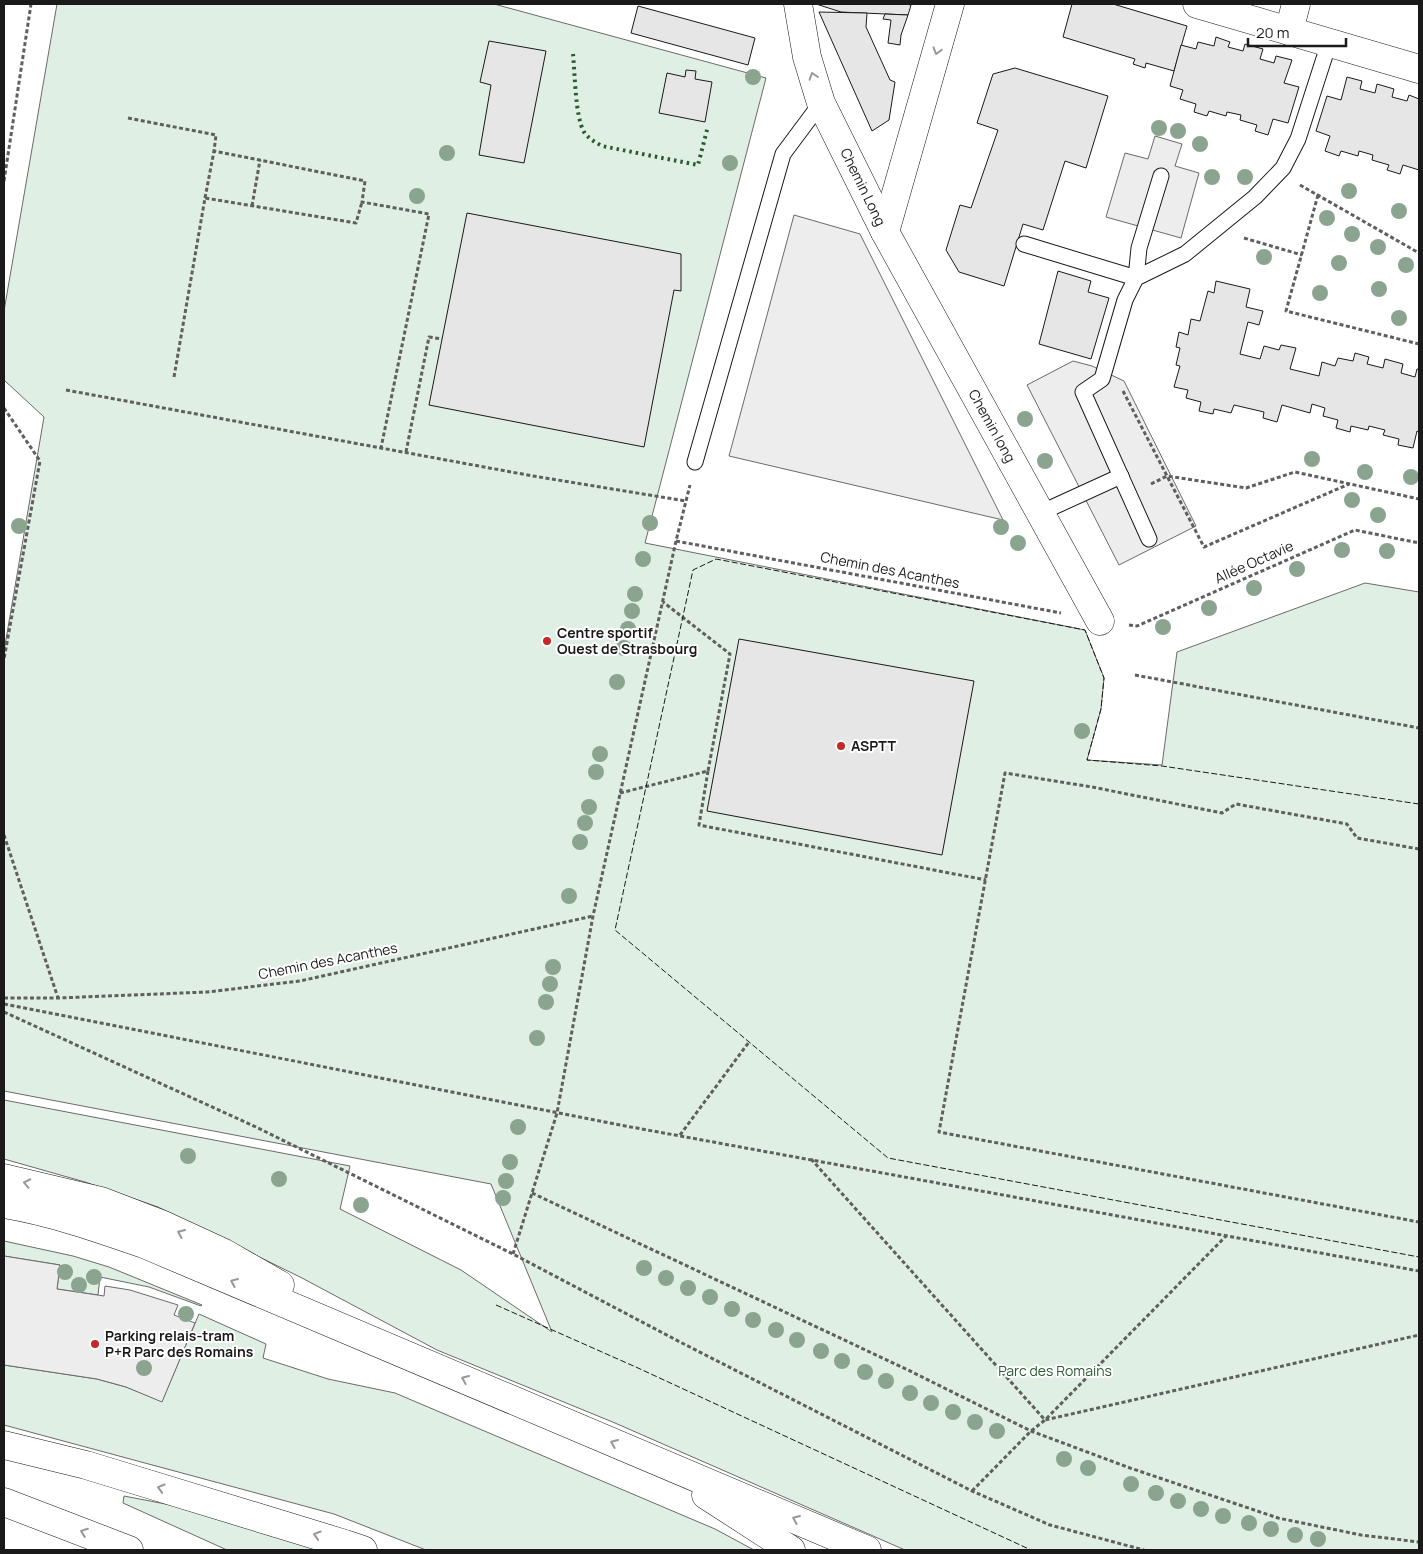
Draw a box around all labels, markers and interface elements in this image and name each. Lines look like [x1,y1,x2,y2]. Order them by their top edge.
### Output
scale bar [1248,15,1346,47]
text: 20 m [1256,22,1289,43]
one-way arrow [932,46,942,54]
one-way arrow [808,73,818,81]
street label: Chemin Long [836,145,891,229]
street label: Chemin long [965,386,1020,466]
street label: Allée Octavie [1212,536,1296,587]
street label: Chemin des Acanthes [819,547,961,592]
place label: Centre sportif Ouest de Strasbourg [557,623,697,658]
marker: Centre sportif Ouest de Strasbourg [541,635,553,647]
place label: ASPTT [851,736,897,755]
marker: ASPTT [835,740,847,752]
street label: Chemin des Acanthes [257,938,399,983]
one-way arrow [22,1178,31,1188]
one-way arrow [177,1229,186,1240]
one-way arrow [230,1277,239,1288]
place label: Parking relais-tram P+R Parc des Romains [105,1326,254,1361]
marker: Parking relais-tram P+R Parc des Romains [89,1338,101,1350]
park label: Parc des Romains [998,1361,1112,1380]
one-way arrow [461,1375,470,1386]
one-way arrow [610,1438,619,1449]
one-way arrow [157,1484,166,1494]
one-way arrow [792,1515,801,1526]
one-way arrow [80,1528,89,1538]
one-way arrow [313,1530,321,1540]

